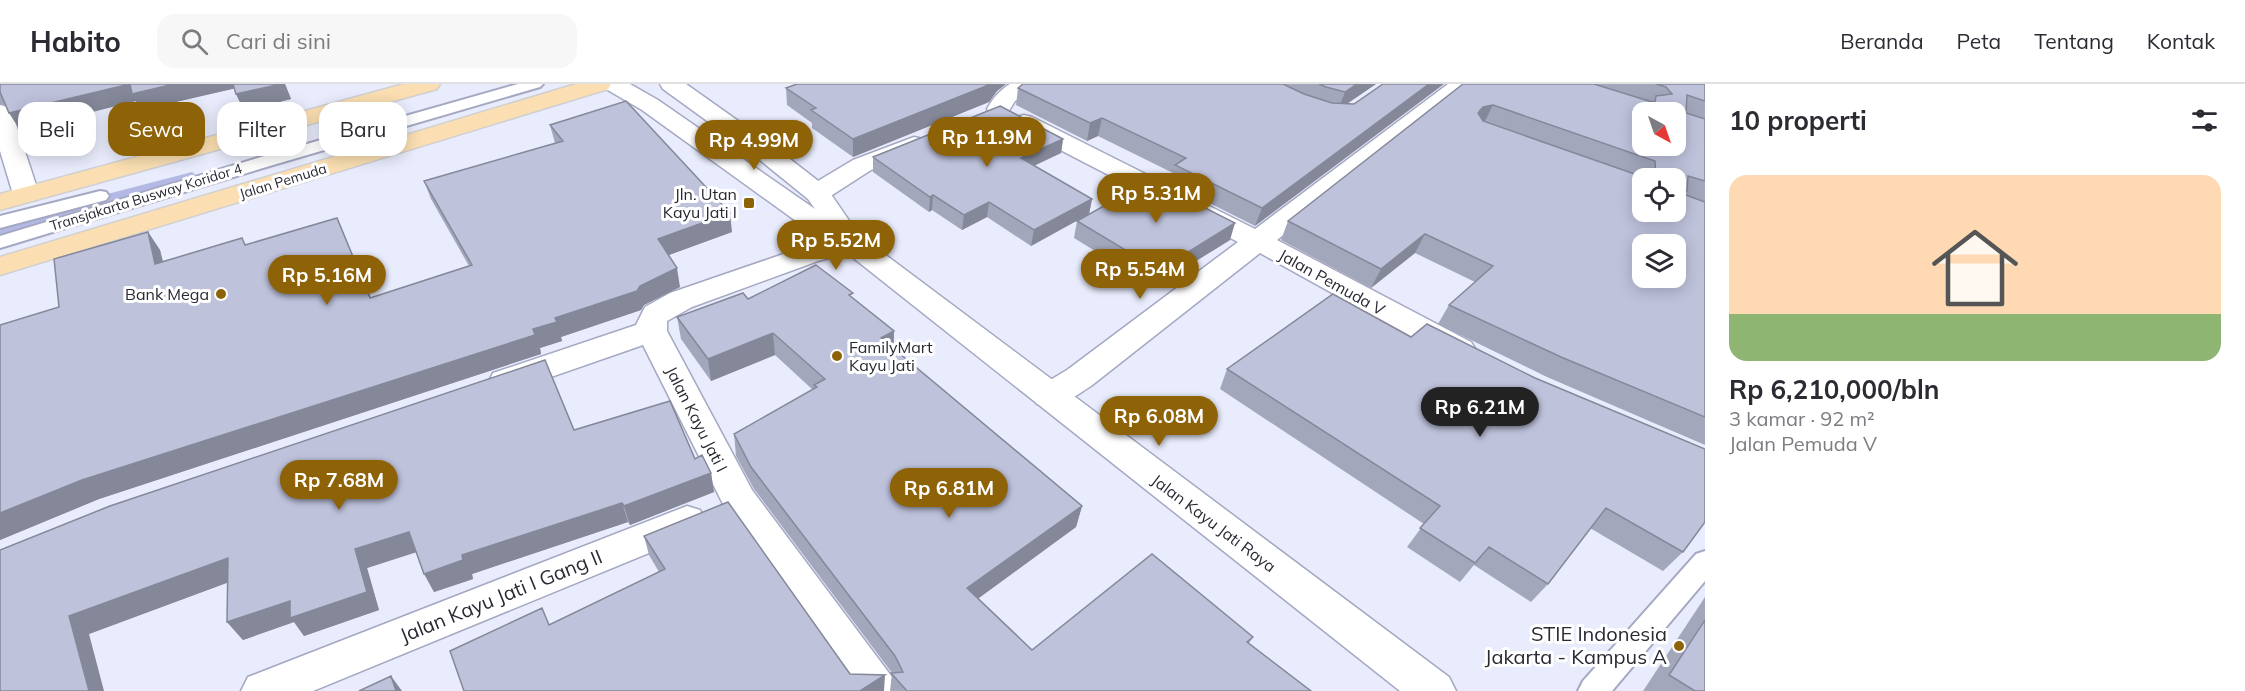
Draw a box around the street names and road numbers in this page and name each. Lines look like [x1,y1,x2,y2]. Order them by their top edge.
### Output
street label: Transjakarta Busway Koridor 4 [48,159,245,235]
street label: Jalan Pemuda [237,159,329,203]
street label: Jalan Pemuda V [1275,245,1389,320]
street label: Jalan Kayu Jati I [662,363,732,475]
street label: Jalan Kayu Jati Raya [1148,470,1280,576]
street label: Jalan Kayu Jati I Gang II [396,543,606,648]

